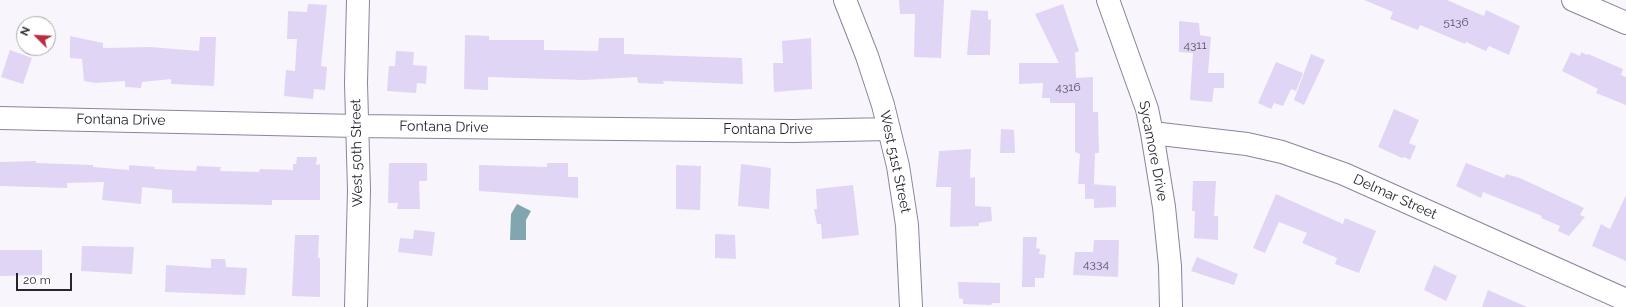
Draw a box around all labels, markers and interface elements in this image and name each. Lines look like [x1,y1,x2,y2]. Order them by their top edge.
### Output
house number: 5136 [1443,15,1469,29]
north arrow [16,16,56,56]
text: N [18,25,33,38]
house number: 4311 [1183,38,1207,52]
house number: 4316 [1055,80,1081,94]
street label: West 50th Street [348,99,366,207]
street label: Sycamore Drive [1135,99,1171,203]
street label: West 51st Street [876,109,914,215]
street label: Fontana Drive [76,111,166,129]
street label: Fontana Drive [399,118,489,136]
street label: Fontana Drive [723,122,813,138]
street label: Delmar Street [1351,171,1439,223]
house number: 4334 [1083,257,1109,271]
scale bar [18,265,74,291]
text: 20 m [23,273,51,287]

